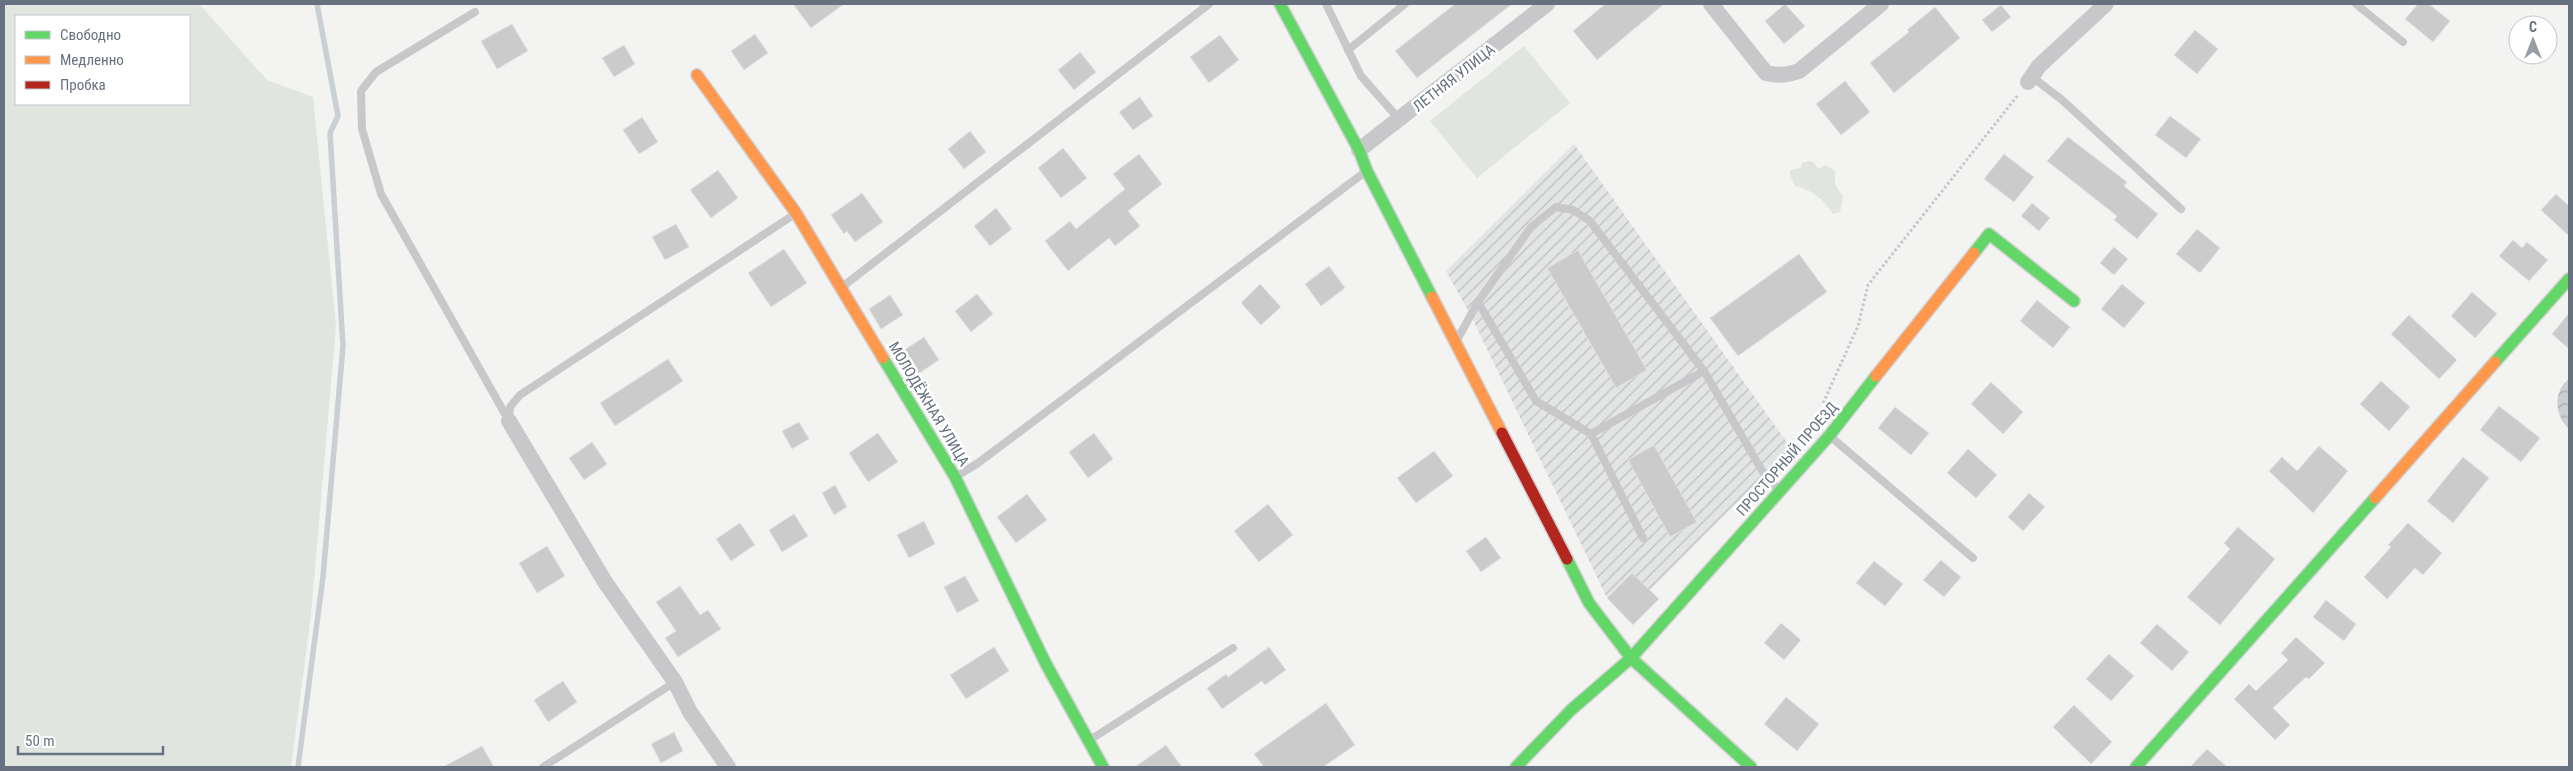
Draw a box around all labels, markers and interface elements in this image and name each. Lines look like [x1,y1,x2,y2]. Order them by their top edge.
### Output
legend [15,15,190,105]
north arrow [2508,15,2558,65]
text: С [2529,19,2537,35]
text: Свободно [60,26,121,44]
street label: ЛЕТНЯЯ УЛИЦА [1409,40,1499,116]
text: Медленно [60,51,124,69]
text: Пробка [60,76,106,94]
street label: МОЛОДЁЖНАЯ УЛИЦА [885,338,973,470]
street label: ПРОСТОРНЫЙ ПРОЕЗД [1733,398,1841,520]
scale bar [18,724,162,756]
text: 50 m [25,732,55,750]

